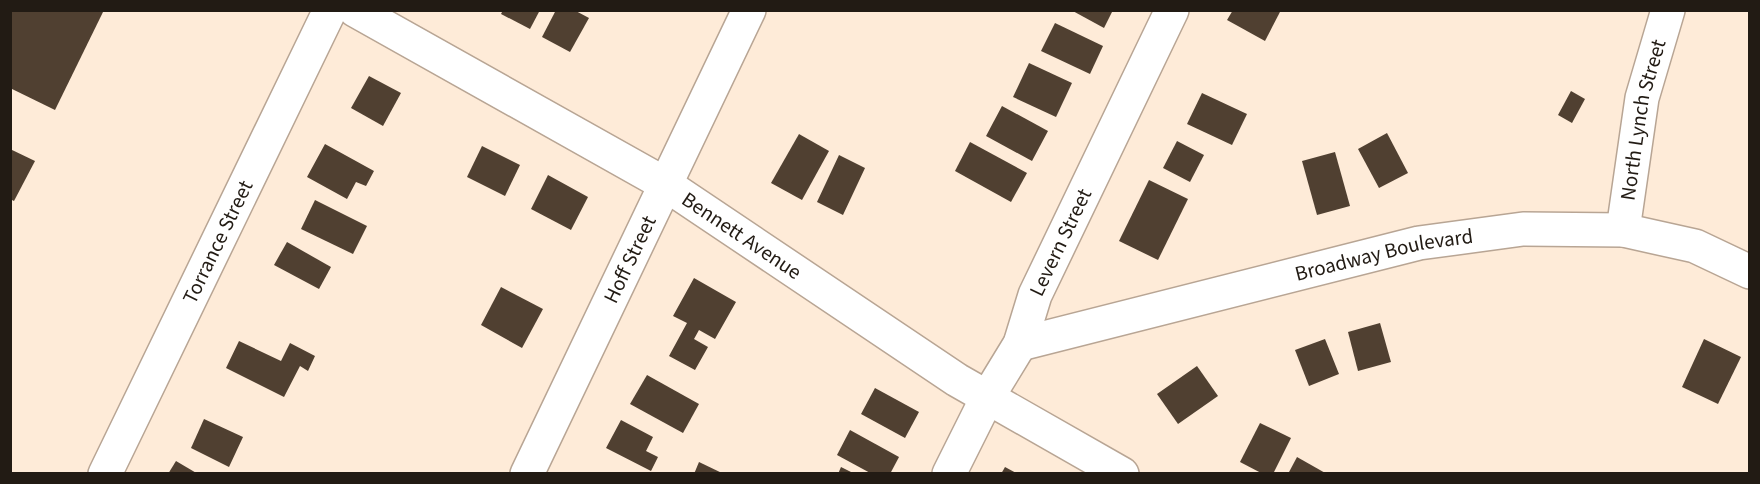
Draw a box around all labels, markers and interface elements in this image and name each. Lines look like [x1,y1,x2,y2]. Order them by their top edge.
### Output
street label: North Lynch Street [1612,36,1674,202]
street label: Torrance Street [175,175,260,309]
street label: Levern Street [1022,183,1099,301]
street label: Bennett Avenue [676,184,808,287]
street label: Hoff Street [596,210,664,308]
street label: Broadway Boulevard [1292,221,1475,289]

